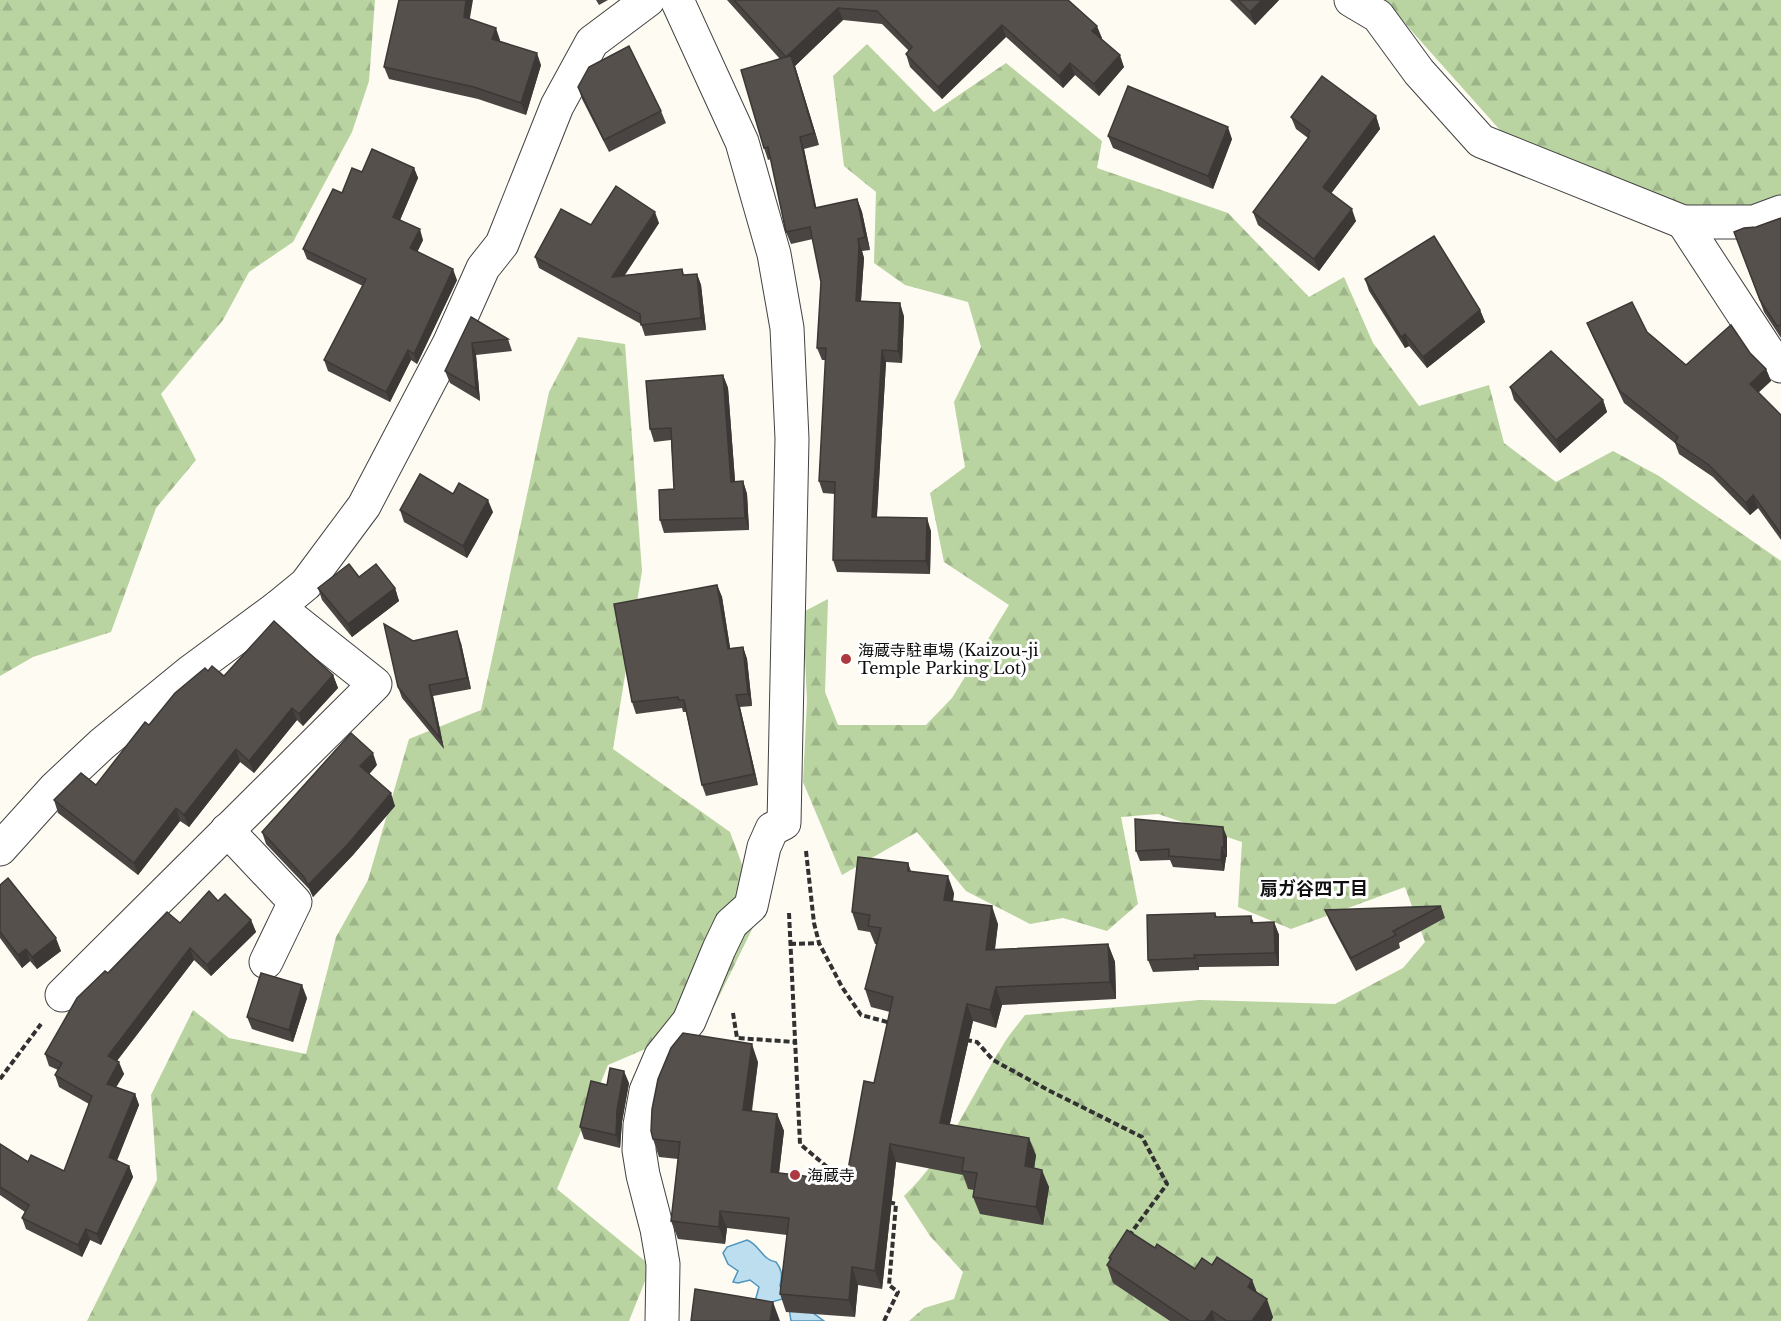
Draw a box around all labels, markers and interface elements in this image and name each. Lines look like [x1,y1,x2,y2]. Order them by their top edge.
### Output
place label: 海蔵寺駐車場 (Kaizou-ji Temple Parking Lot) [858,640,1039,678]
marker: 海蔵寺駐車場 (Kaizou-ji Temple Parking Lot) [839,652,853,666]
district label: 扇ガ谷四丁目 [1260,878,1368,900]
place label: 海蔵寺 [807,1165,855,1185]
marker: 海蔵寺 [788,1168,802,1182]

